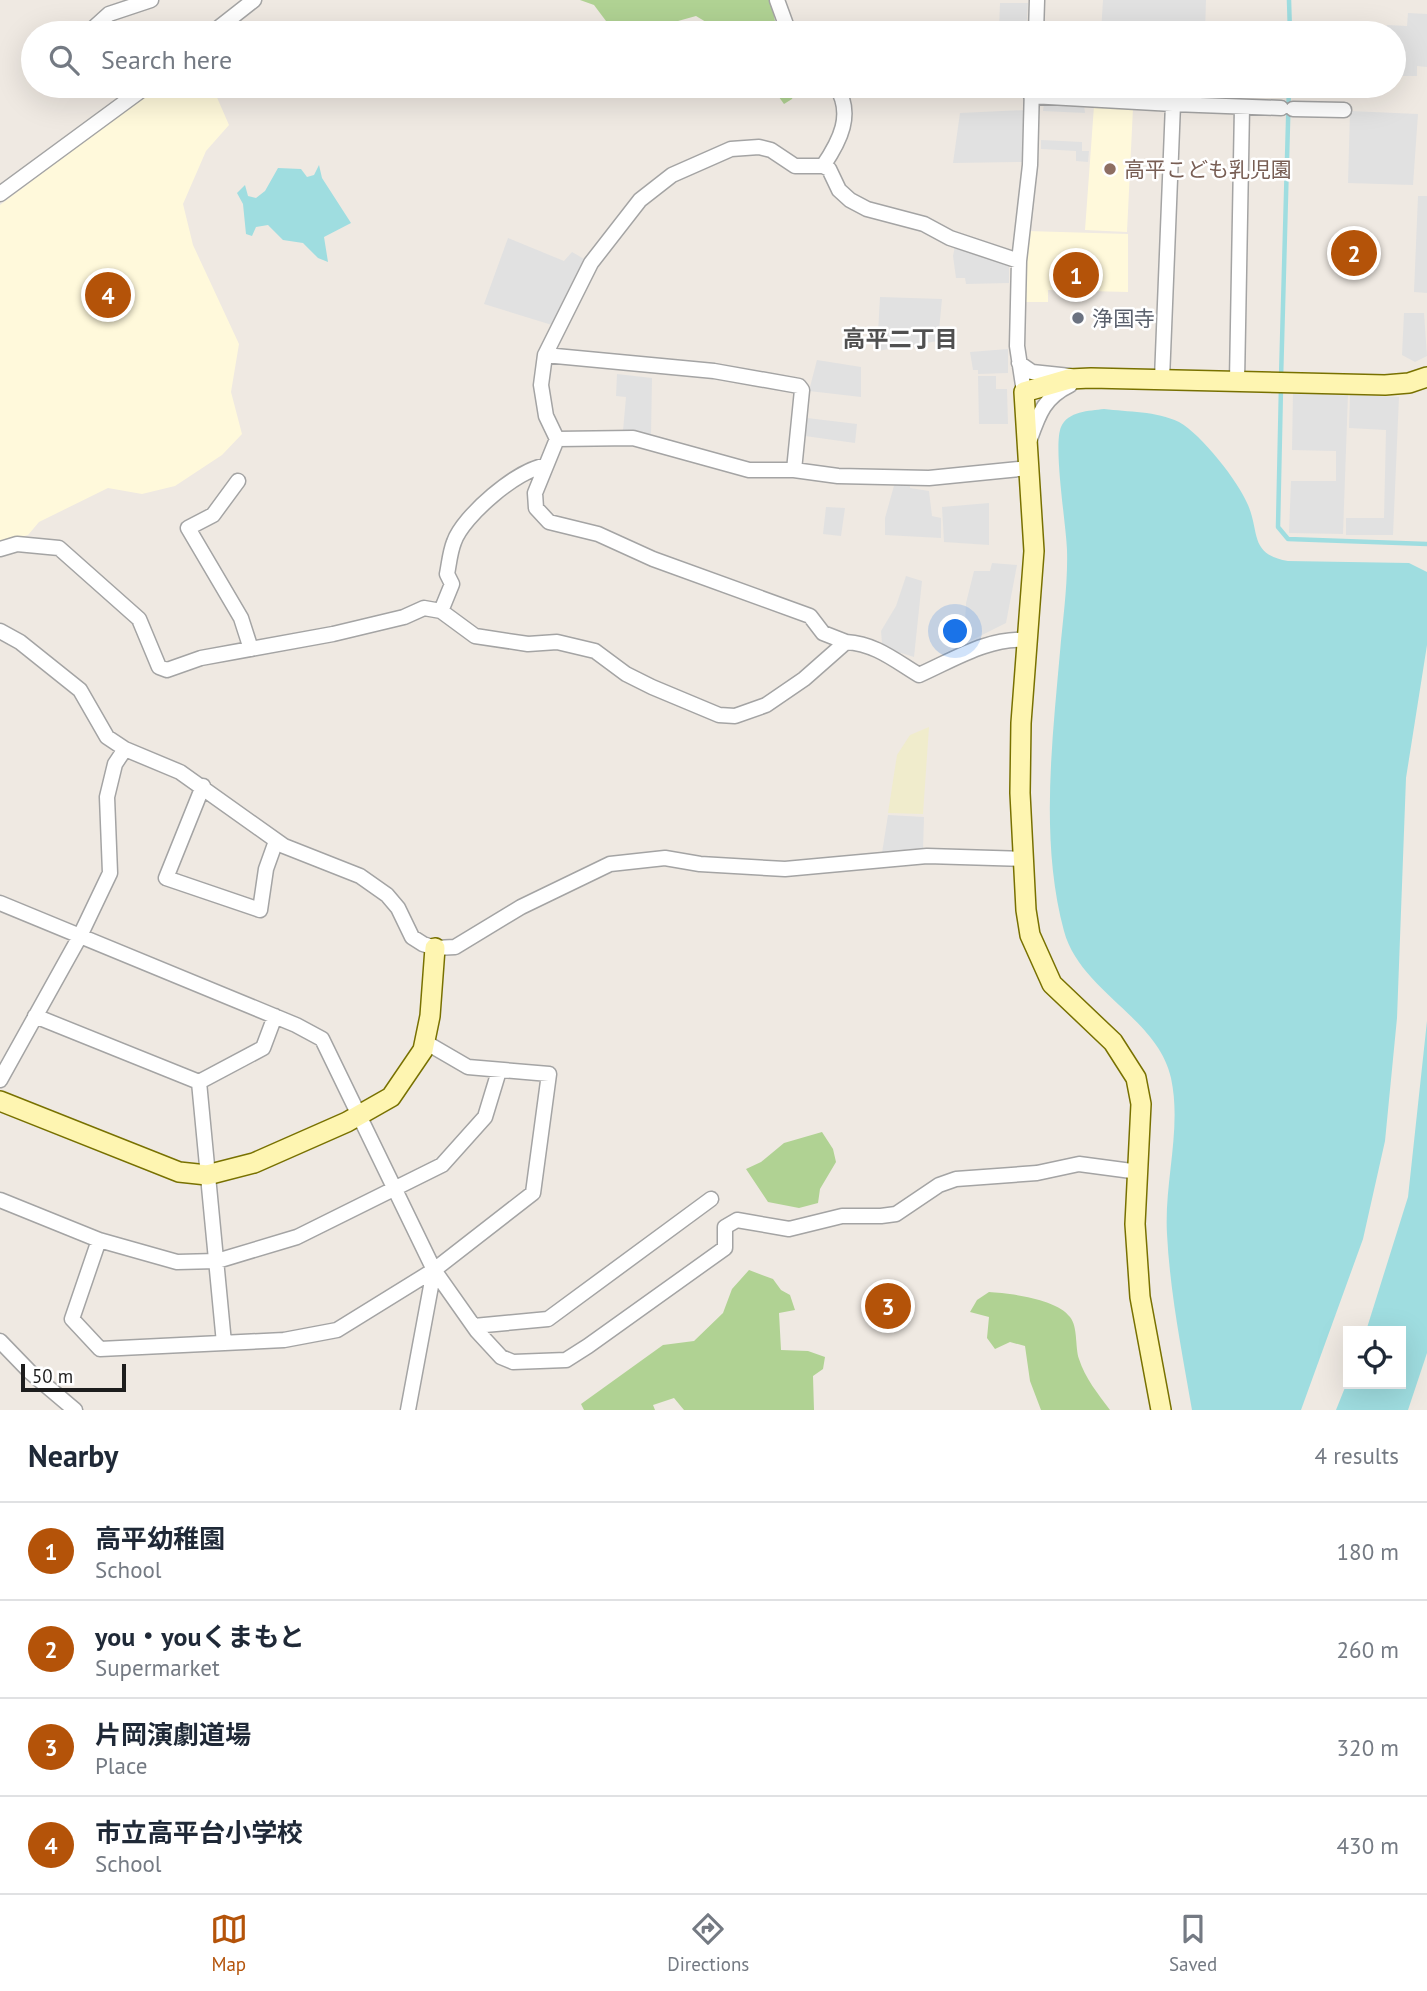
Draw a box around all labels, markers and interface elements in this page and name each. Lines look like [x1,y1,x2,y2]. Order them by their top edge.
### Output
search box [21,21,1406,98]
icon: search [45,41,83,79]
text: Search here [101,43,232,76]
place label: 高平こども乳児園 [1124,156,1292,183]
marker: 高平こども乳児園 [1102,161,1118,177]
pin: 2 [1331,227,1377,279]
pin: 1 [1053,249,1099,301]
pin: 4 [85,269,131,321]
place label: 浄国寺 [1092,305,1155,332]
marker: 浄国寺 [1070,310,1086,326]
district label: 高平二丁目 [843,324,958,353]
your location [938,614,972,648]
pin: 3 [865,1280,911,1332]
map controls [1343,1326,1406,1389]
button: locate [1343,1326,1406,1389]
scale bar [21,1361,126,1393]
text: 50 m [32,1364,73,1388]
text: Nearby [28,1436,118,1475]
text: 4 results [1315,1441,1399,1470]
text: 高平幼稚園 [95,1522,225,1555]
text: 1 [44,1537,58,1566]
text: 180 m [1337,1537,1399,1566]
text: School [95,1555,162,1584]
text: you・youくまもと [95,1620,305,1653]
text: 2 [44,1635,58,1664]
text: 260 m [1337,1635,1399,1664]
text: Supermarket [95,1653,220,1682]
text: 片岡演劇道場 [95,1718,251,1751]
text: 3 [44,1733,58,1762]
text: 320 m [1337,1733,1399,1762]
text: Place [95,1751,148,1780]
text: 市立高平台小学校 [95,1816,303,1849]
text: 4 [44,1831,58,1860]
text: 430 m [1337,1831,1399,1860]
text: School [95,1849,162,1878]
tab: Map [210,1910,248,1976]
tab: Directions [667,1910,749,1976]
tab: Saved [1169,1910,1217,1976]

